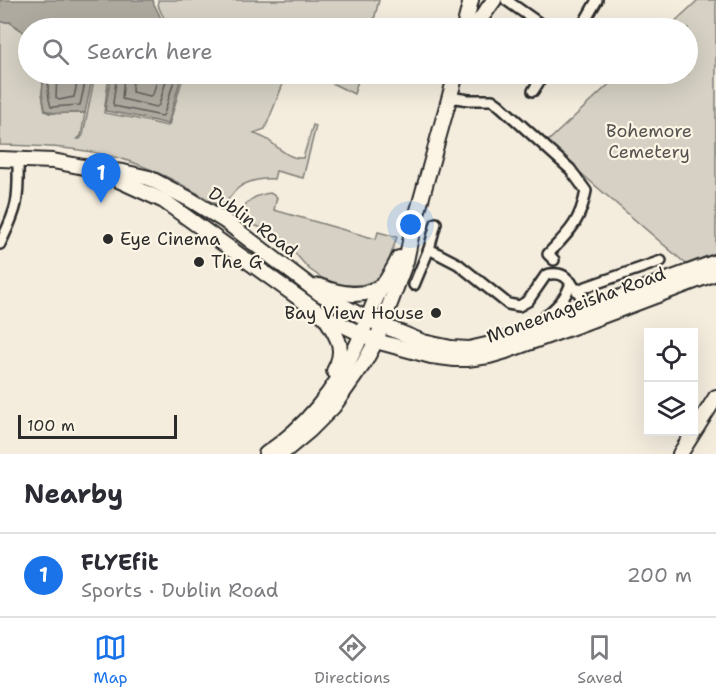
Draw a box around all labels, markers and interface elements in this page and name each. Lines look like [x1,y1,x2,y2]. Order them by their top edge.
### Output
search box [18,18,698,84]
icon: search [39,35,72,68]
text: Search here [87,37,213,66]
park label: Bohemore Cemetery [606,119,692,164]
pin: 1 [82,154,120,203]
street label: Dublin Road [203,181,303,263]
your location [396,210,425,239]
place label: Eye Cinema [120,227,220,251]
marker: Eye Cinema [101,232,115,246]
place label: The G [211,250,263,274]
marker: The G [192,255,206,269]
street label: Moneenageisha Road [483,261,669,349]
place label: Bay View House [285,301,424,325]
marker: Bay View House [429,306,443,320]
map controls [644,328,698,436]
button: locate [644,328,698,382]
button: layers [644,382,698,436]
scale bar [18,412,177,440]
text: 100 m [27,415,75,436]
text: Nearby [24,476,123,511]
text: FLYEfit [81,548,159,577]
text: 1 [39,562,48,588]
text: 200 m [627,562,692,588]
text: Sports · Dublin Road [81,577,279,603]
tab: Map [93,631,128,688]
tab: Directions [314,631,391,688]
tab: Saved [577,631,623,688]

